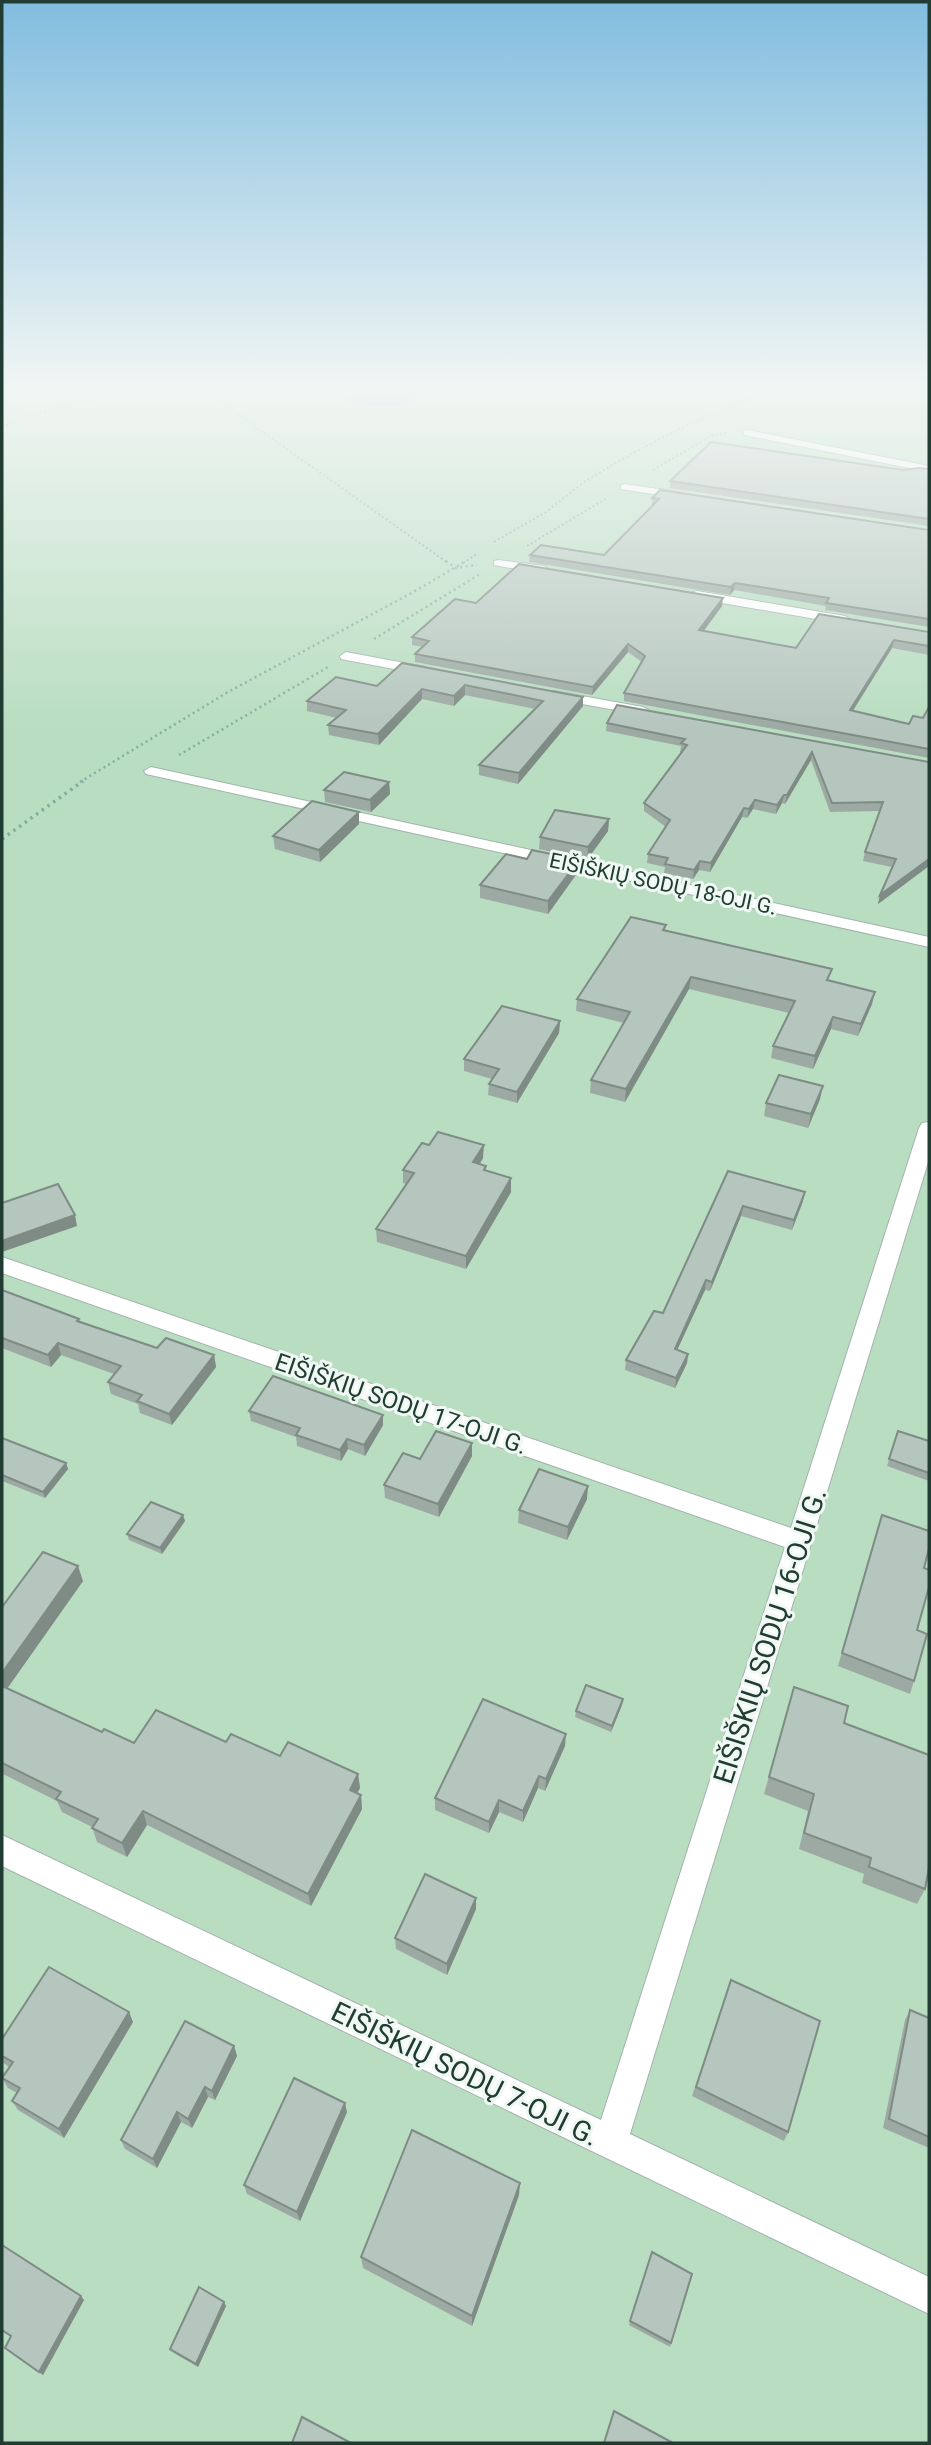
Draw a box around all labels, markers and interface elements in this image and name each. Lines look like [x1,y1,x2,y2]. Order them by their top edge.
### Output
street label: EIŠIŠKIŲ SODŲ 18-OJI G. [547,848,779,920]
street label: EIŠIŠKIŲ SODŲ 17-OJI G. [271,1348,531,1460]
street label: EIŠIŠKIŲ SODŲ 16-OJI G. [707,1484,833,1788]
street label: EIŠIŠKIŲ SODŲ 7-OJI G. [326,1995,604,2153]

